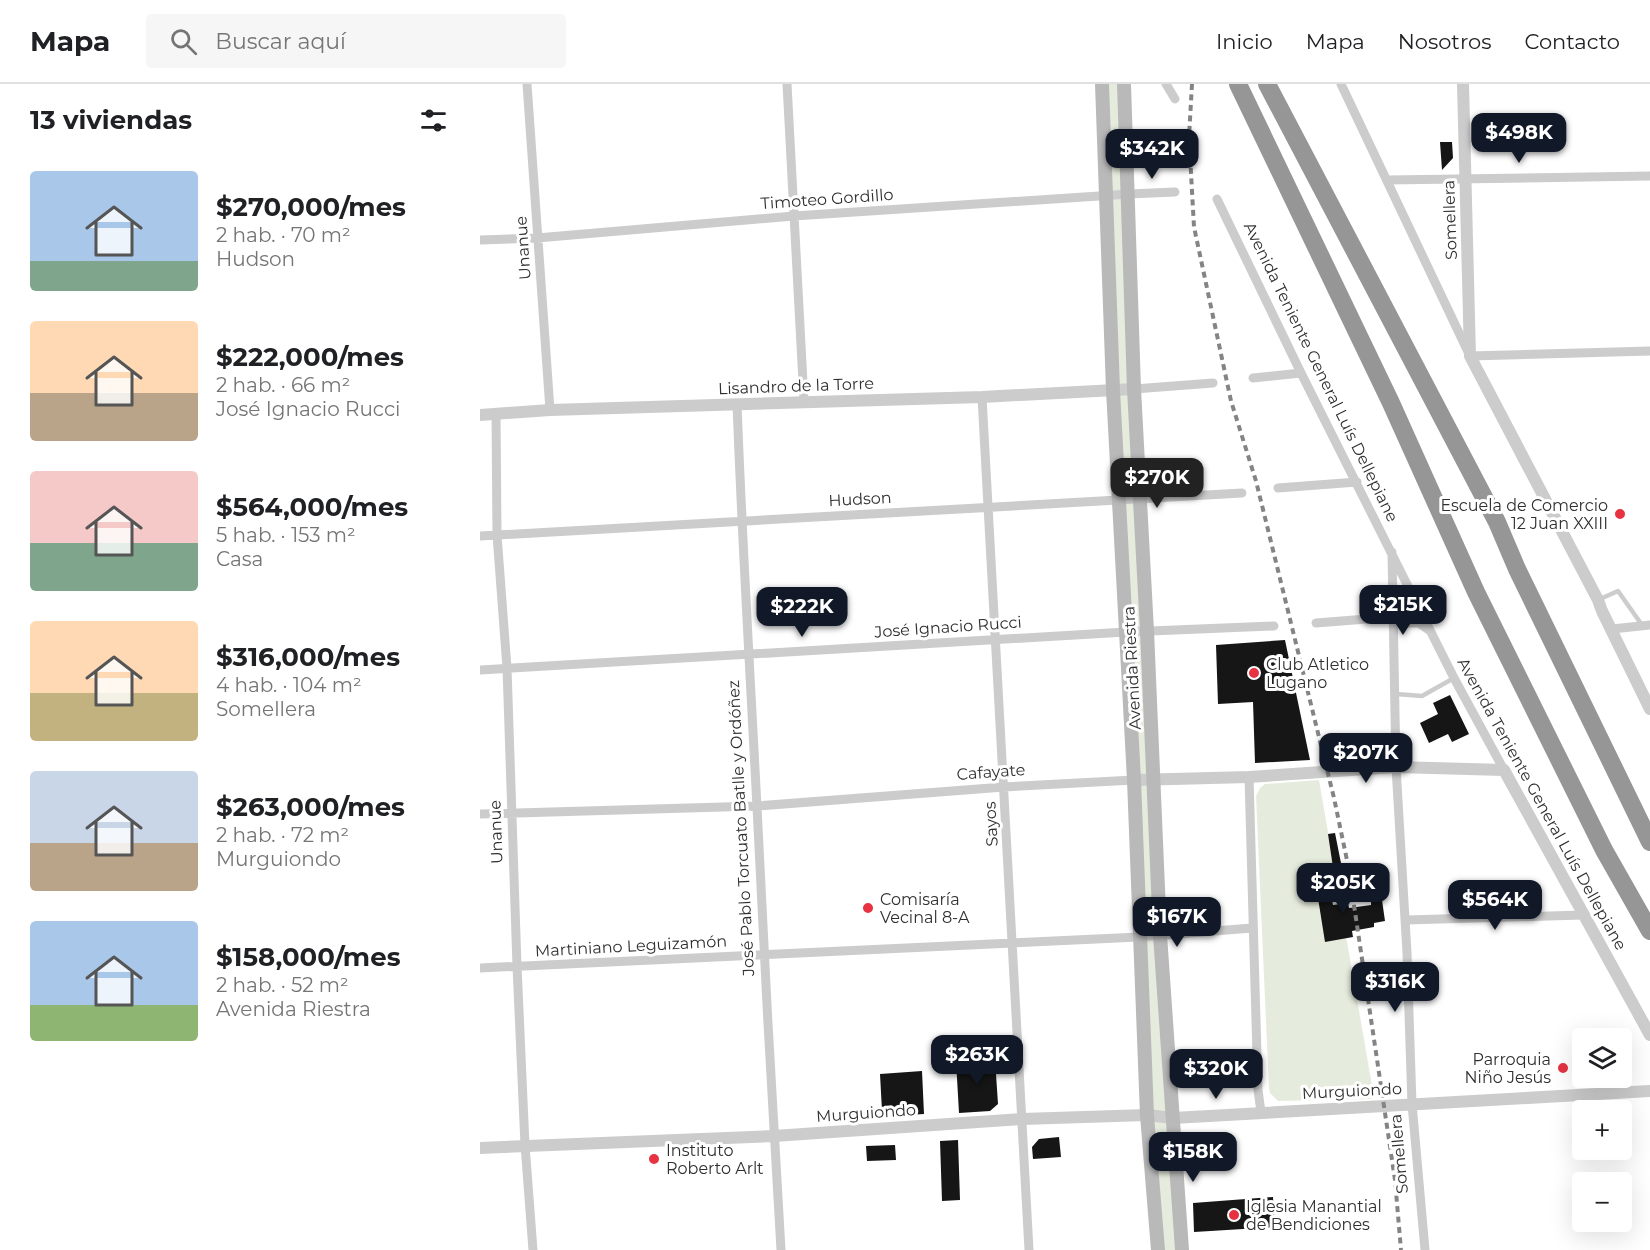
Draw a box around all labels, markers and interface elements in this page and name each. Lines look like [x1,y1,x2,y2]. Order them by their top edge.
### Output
search box [146,14,566,68]
text: Mapa [30,24,110,58]
icon: search [167,25,200,58]
text: Buscar aquí [215,28,346,55]
text: Inicio [1216,29,1273,54]
text: Mapa [1306,29,1365,54]
text: Nosotros [1398,29,1491,54]
text: Contacto [1524,29,1620,54]
text: 13 viviendas [30,104,192,136]
icon: filters [417,104,450,137]
pin: $498K [1477,113,1561,164]
text: $498K [1485,120,1553,144]
pin: $342K [1110,129,1194,180]
text: $342K [1120,136,1184,160]
street label: Somellera [1439,180,1461,260]
street label: Timoteo Gordillo [760,185,894,213]
text: $270,000/mes [216,191,406,223]
icon: home [78,195,150,267]
street label: Unanue [511,215,535,281]
street label: Avenida Teniente General Luís Dellepiane [1240,219,1402,525]
text: 2 hab. · 70 m² [216,223,351,247]
text: Hudson [216,247,295,271]
text: $222,000/mes [216,341,404,373]
icon: home [78,345,150,417]
text: 2 hab. · 66 m² [216,373,350,397]
street label: Lisandro de la Torre [718,374,874,398]
text: José Ignacio Rucci [216,397,400,421]
pin: $270K [1115,458,1199,509]
text: $270K [1125,465,1189,489]
street label: Hudson [828,488,892,510]
text: $564,000/mes [216,491,408,523]
icon: home [78,495,150,567]
place label: Escuela de Comercio 12 Juan XXIII [1440,496,1608,533]
marker: Escuela de Comercio 12 Juan XXIII [1613,507,1627,521]
text: 5 hab. · 153 m² [216,523,356,547]
text: Casa [216,547,263,571]
pin: $215K [1361,585,1445,636]
pin: $222K [760,587,844,638]
text: $215K [1373,592,1433,616]
text: $222K [771,594,833,618]
street label: Avenida Riestra [1119,606,1145,730]
street label: José Ignacio Rucci [873,612,1022,642]
text: $316,000/mes [216,641,400,673]
icon: home [78,645,150,717]
place label: Club Atletico Lugano [1266,655,1369,692]
street label: Avenida Teniente General Luís Dellepiane [1453,655,1631,953]
marker: Club Atletico Lugano [1247,666,1261,680]
text: 4 hab. · 104 m² [216,673,362,697]
street label: José Pablo Torcuato Batlle y Ordóñez [724,680,758,977]
text: Somellera [216,697,316,721]
pin: $207K [1324,733,1408,784]
text: $207K [1333,740,1399,764]
street label: Cafayate [956,760,1026,784]
text: $263,000/mes [216,791,405,823]
icon: home [78,795,150,867]
street label: Unanue [485,800,507,864]
street label: Sayos [980,801,1002,847]
text: 2 hab. · 72 m² [216,823,349,847]
text: Murguiondo [216,847,341,871]
pin: $205K [1301,863,1385,914]
text: $205K [1311,870,1375,894]
pin: $564K [1453,880,1537,931]
text: $564K [1462,887,1528,911]
place label: Comisaría Vecinal 8-A [880,890,970,927]
pin: $167K [1135,897,1219,948]
marker: Comisaría Vecinal 8-A [861,901,875,915]
text: $167K [1147,904,1207,928]
street label: Martiniano Leguizamón [535,931,727,961]
text: $158,000/mes [216,941,400,973]
icon: home [78,945,150,1017]
pin: $316K [1353,962,1437,1013]
text: $316K [1365,969,1425,993]
text: 2 hab. · 52 m² [216,973,349,997]
text: Avenida Riestra [216,997,371,1021]
map controls [1572,1028,1632,1232]
button: layers [1572,1028,1632,1088]
pin: $263K [935,1035,1019,1086]
text: $263K [945,1042,1009,1066]
pin: $320K [1174,1049,1258,1100]
place label: Parroquia Niño Jesús [1465,1050,1551,1087]
text: $320K [1184,1056,1248,1080]
marker: Parroquia Niño Jesús [1556,1061,1570,1075]
street label: Murguiondo [1302,1079,1402,1103]
street label: Murguiondo [815,1100,917,1126]
button: + [1572,1100,1632,1160]
street label: Somellera [1386,1113,1412,1195]
pin: $158K [1151,1132,1235,1183]
text: $158K [1163,1139,1223,1163]
place label: Instituto Roberto Arlt [666,1141,764,1178]
marker: Instituto Roberto Arlt [647,1152,661,1166]
button: − [1572,1172,1632,1232]
place label: Iglesia Manantial de Bendiciones [1246,1197,1382,1234]
marker: Iglesia Manantial de Bendiciones [1227,1208,1241,1222]

